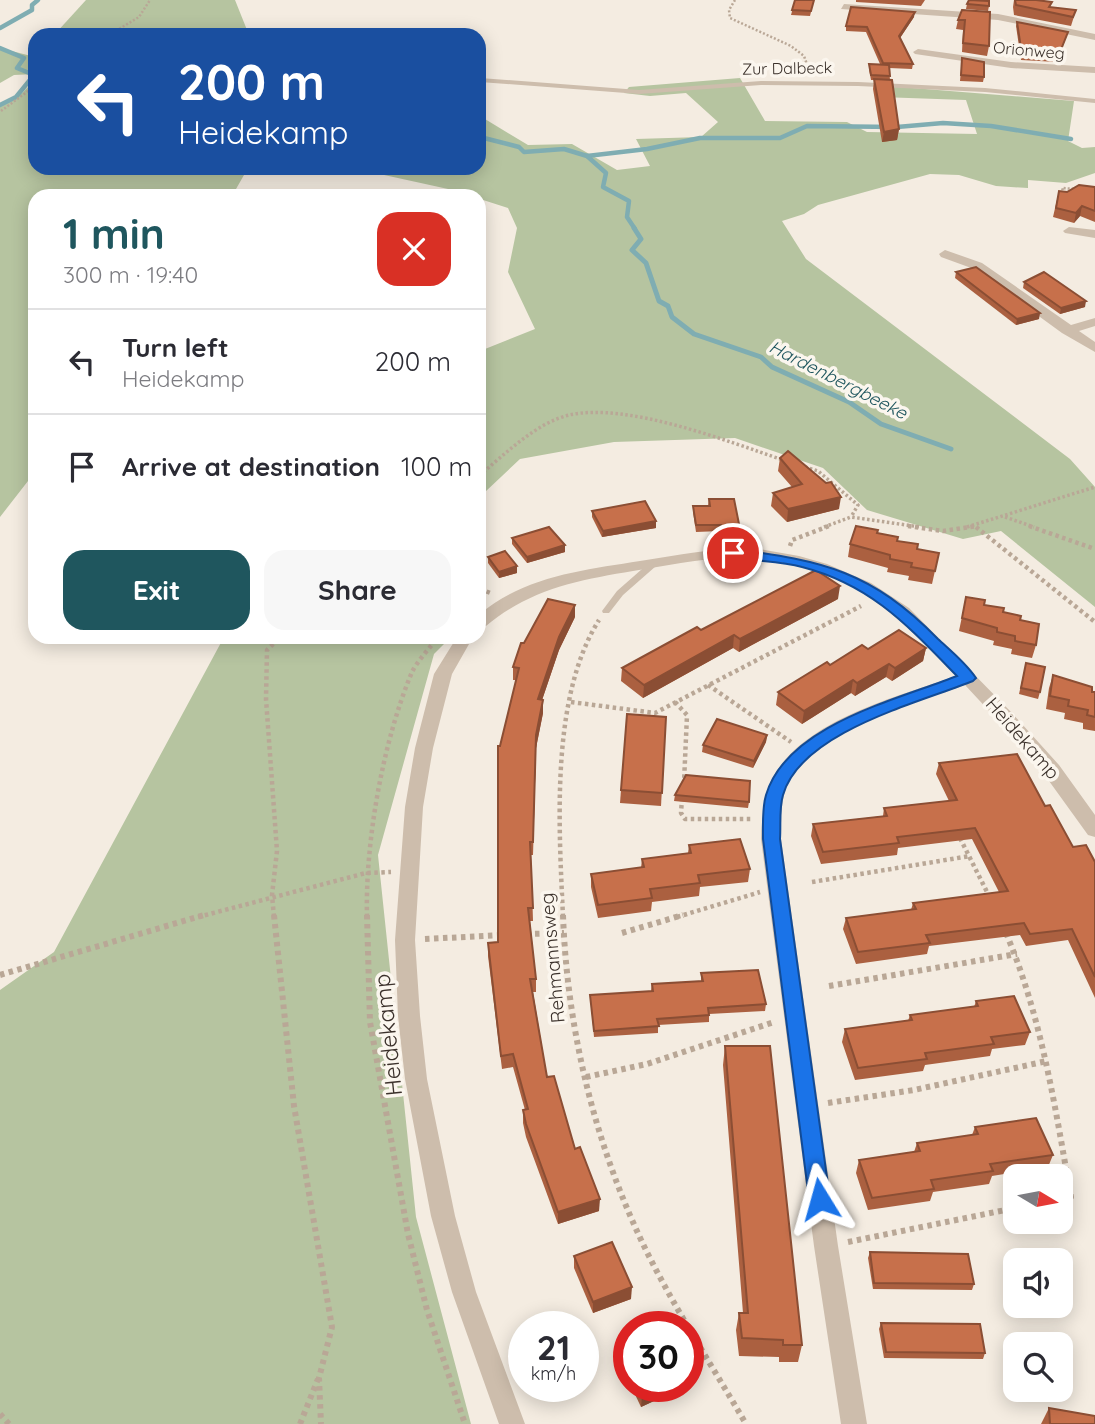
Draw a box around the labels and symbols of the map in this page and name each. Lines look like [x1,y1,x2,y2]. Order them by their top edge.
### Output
street label: Orionweg [992,37,1066,63]
street label: Zur Dalbeck [742,57,832,79]
water label: Hardenbergbeeke [766,335,912,425]
pin [703,523,763,583]
street label: Heidekamp [981,692,1065,784]
street label: Rehmannsweg [534,892,570,1024]
street label: Heidekamp [367,973,408,1097]
position arrow [783,1162,857,1236]
north arrow [1003,1164,1073,1234]
speed limit sign: 30 [613,1311,704,1402]

